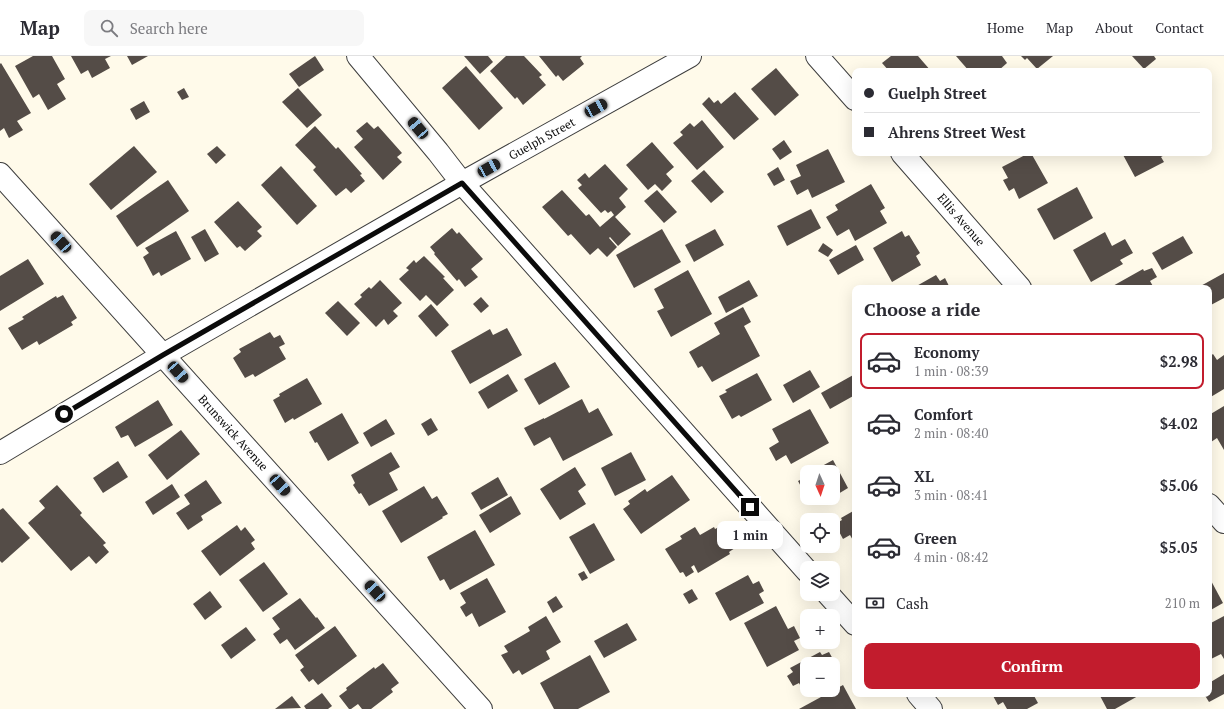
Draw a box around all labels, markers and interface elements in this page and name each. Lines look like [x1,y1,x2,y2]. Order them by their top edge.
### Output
search box [84,10,364,46]
text: Map [20,15,60,40]
icon: search [98,17,120,39]
text: Search here [130,18,208,38]
text: Home [987,18,1024,37]
text: Map [1046,18,1073,37]
text: About [1095,18,1133,37]
text: Contact [1155,18,1204,37]
text: Guelph Street [888,83,987,103]
car [583,97,609,119]
street label: Guelph Street [506,114,578,163]
car [406,115,430,141]
text: Ahrens Street West [888,122,1026,142]
car [476,157,502,179]
street label: Ellis Avenue [934,190,988,249]
car [49,229,73,255]
text: Choose a ride [864,297,980,321]
text: Economy [914,342,979,362]
icon: car [866,343,902,379]
text: $2.98 [1160,351,1198,371]
car [166,359,190,385]
text: 1 min · 08:39 [914,362,988,380]
street label: Brunswick Avenue [195,391,272,474]
text: Comfort [914,404,973,424]
route start [55,405,73,423]
icon: car [866,405,902,441]
text: $4.02 [1160,413,1198,433]
text: 2 min · 08:40 [914,424,988,442]
north arrow [800,465,840,505]
map controls [800,465,840,697]
text: XL [914,466,934,486]
icon: car [866,467,902,503]
car [268,472,292,498]
text: $5.06 [1160,475,1198,495]
text: 3 min · 08:41 [914,486,988,504]
route end [741,498,759,516]
button: locate [800,513,840,553]
callout: 1 min [717,521,783,549]
text: 1 min [732,526,768,544]
text: Green [914,528,957,548]
icon: car [866,529,902,565]
text: $5.05 [1160,537,1198,557]
text: 4 min · 08:42 [914,548,988,566]
button: layers [800,561,840,601]
car [363,578,387,604]
icon: cash [864,592,886,614]
text: Cash [896,593,929,613]
text: 210 m [1165,594,1200,612]
button: + [800,609,840,649]
button: Confirm [864,643,1200,689]
button: − [800,657,840,697]

